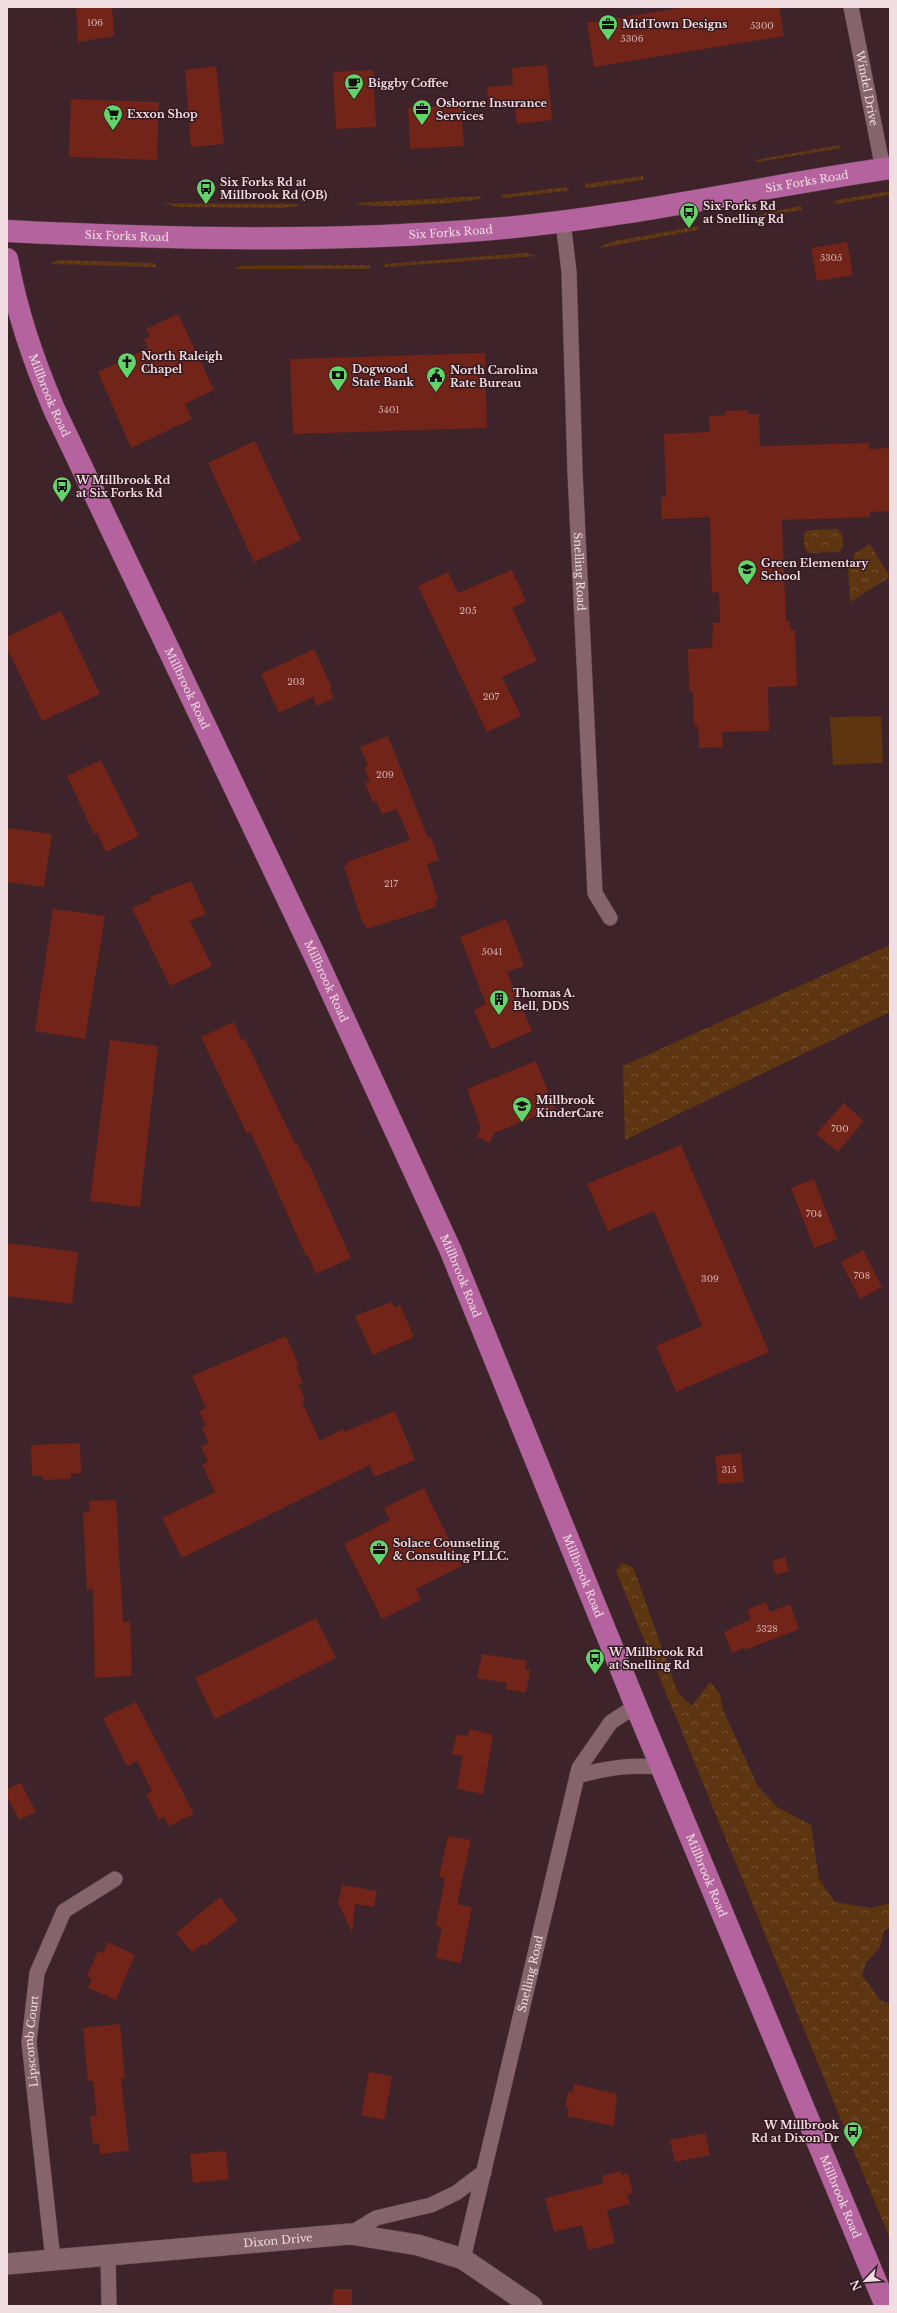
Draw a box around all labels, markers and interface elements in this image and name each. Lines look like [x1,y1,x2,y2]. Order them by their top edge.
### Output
office icon: MidTown Designs [597,13,619,41]
house number: 106 [87,17,103,28]
place label: MidTown Designs [622,17,728,31]
house number: 5300 [750,20,774,31]
house number: 5306 [621,33,644,44]
street label: Windel Drive [853,49,881,127]
cafe icon: Biggby Coffee [343,72,365,100]
place label: Biggby Coffee [368,76,449,90]
place label: Osborne Insurance Services [436,96,548,123]
office icon: Osborne Insurance Services [411,98,433,126]
supermarket icon: Exxon Shop [102,103,124,131]
place label: Exxon Shop [127,107,198,121]
street label: Six Forks Road [764,167,850,195]
place label: Six Forks Rd at Millbrook Rd (OB) [220,175,328,202]
bus stop icon: Six Forks Rd at Millbrook Rd (OB) [195,177,217,205]
place label: Six Forks Rd at Snelling Rd [703,199,784,226]
bus stop icon: Six Forks Rd at Snelling Rd [678,201,700,229]
street label: Six Forks Road [408,222,494,242]
street label: Six Forks Road [84,227,170,244]
house number: 5305 [820,252,842,263]
place label: North Raleigh Chapel [141,349,223,376]
church icon: North Raleigh Chapel [116,351,138,379]
street label: Millbrook Road [26,352,73,440]
place label: Dogwood State Bank [352,362,414,389]
place label: North Carolina Rate Bureau [450,363,539,390]
bank icon: Dogwood State Bank [327,364,349,392]
public building icon: North Carolina Rate Bureau [425,365,447,393]
house number: 5401 [379,404,399,415]
place label: W Millbrook Rd at Six Forks Rd [75,473,171,500]
bus stop icon: W Millbrook Rd at Six Forks Rd [51,475,73,503]
street label: Snelling Road [571,532,589,612]
place label: Green Elementary School [761,556,869,583]
school or university icon: Green Elementary School [736,558,758,586]
house number: 205 [459,605,477,616]
street label: Millbrook Road [162,645,213,732]
house number: 203 [287,676,305,687]
house number: 207 [483,691,500,702]
house number: 209 [376,769,394,780]
house number: 217 [384,878,399,889]
street label: Millbrook Road [301,938,352,1025]
house number: 5041 [482,946,502,957]
place label: Thomas A. Bell, DDS [513,986,575,1013]
building icon: Thomas A. Bell, DDS [488,988,510,1016]
place label: Millbrook KinderCare [536,1093,604,1120]
school or university icon: Millbrook KinderCare [511,1095,533,1123]
house number: 700 [831,1123,849,1134]
house number: 704 [806,1208,822,1219]
street label: Millbrook Road [437,1232,484,1320]
house number: 708 [854,1270,870,1281]
house number: 309 [701,1273,719,1284]
house number: 315 [722,1464,736,1475]
street label: Millbrook Road [560,1532,606,1620]
place label: Solace Counseling & Consulting PLLC. [393,1536,509,1563]
office icon: Solace Counseling & Consulting PLLC. [368,1538,390,1566]
house number: 5328 [756,1623,778,1634]
place label: W Millbrook Rd at Snelling Rd [608,1645,704,1672]
bus stop icon: W Millbrook Rd at Snelling Rd [584,1647,606,1675]
street label: Millbrook Road [683,1832,730,1919]
street label: Snelling Road [515,1934,546,2014]
street label: Lipscomb Court [22,1994,41,2088]
place label: W Millbrook Rd at Dixon Dr [751,2118,840,2145]
bus stop icon: W Millbrook Rd at Dixon Dr [842,2120,864,2148]
street label: Millbrook Road [817,2153,864,2241]
street label: Dixon Drive [243,2230,313,2250]
north arrow [845,2261,885,2301]
text: N [847,2277,864,2293]

